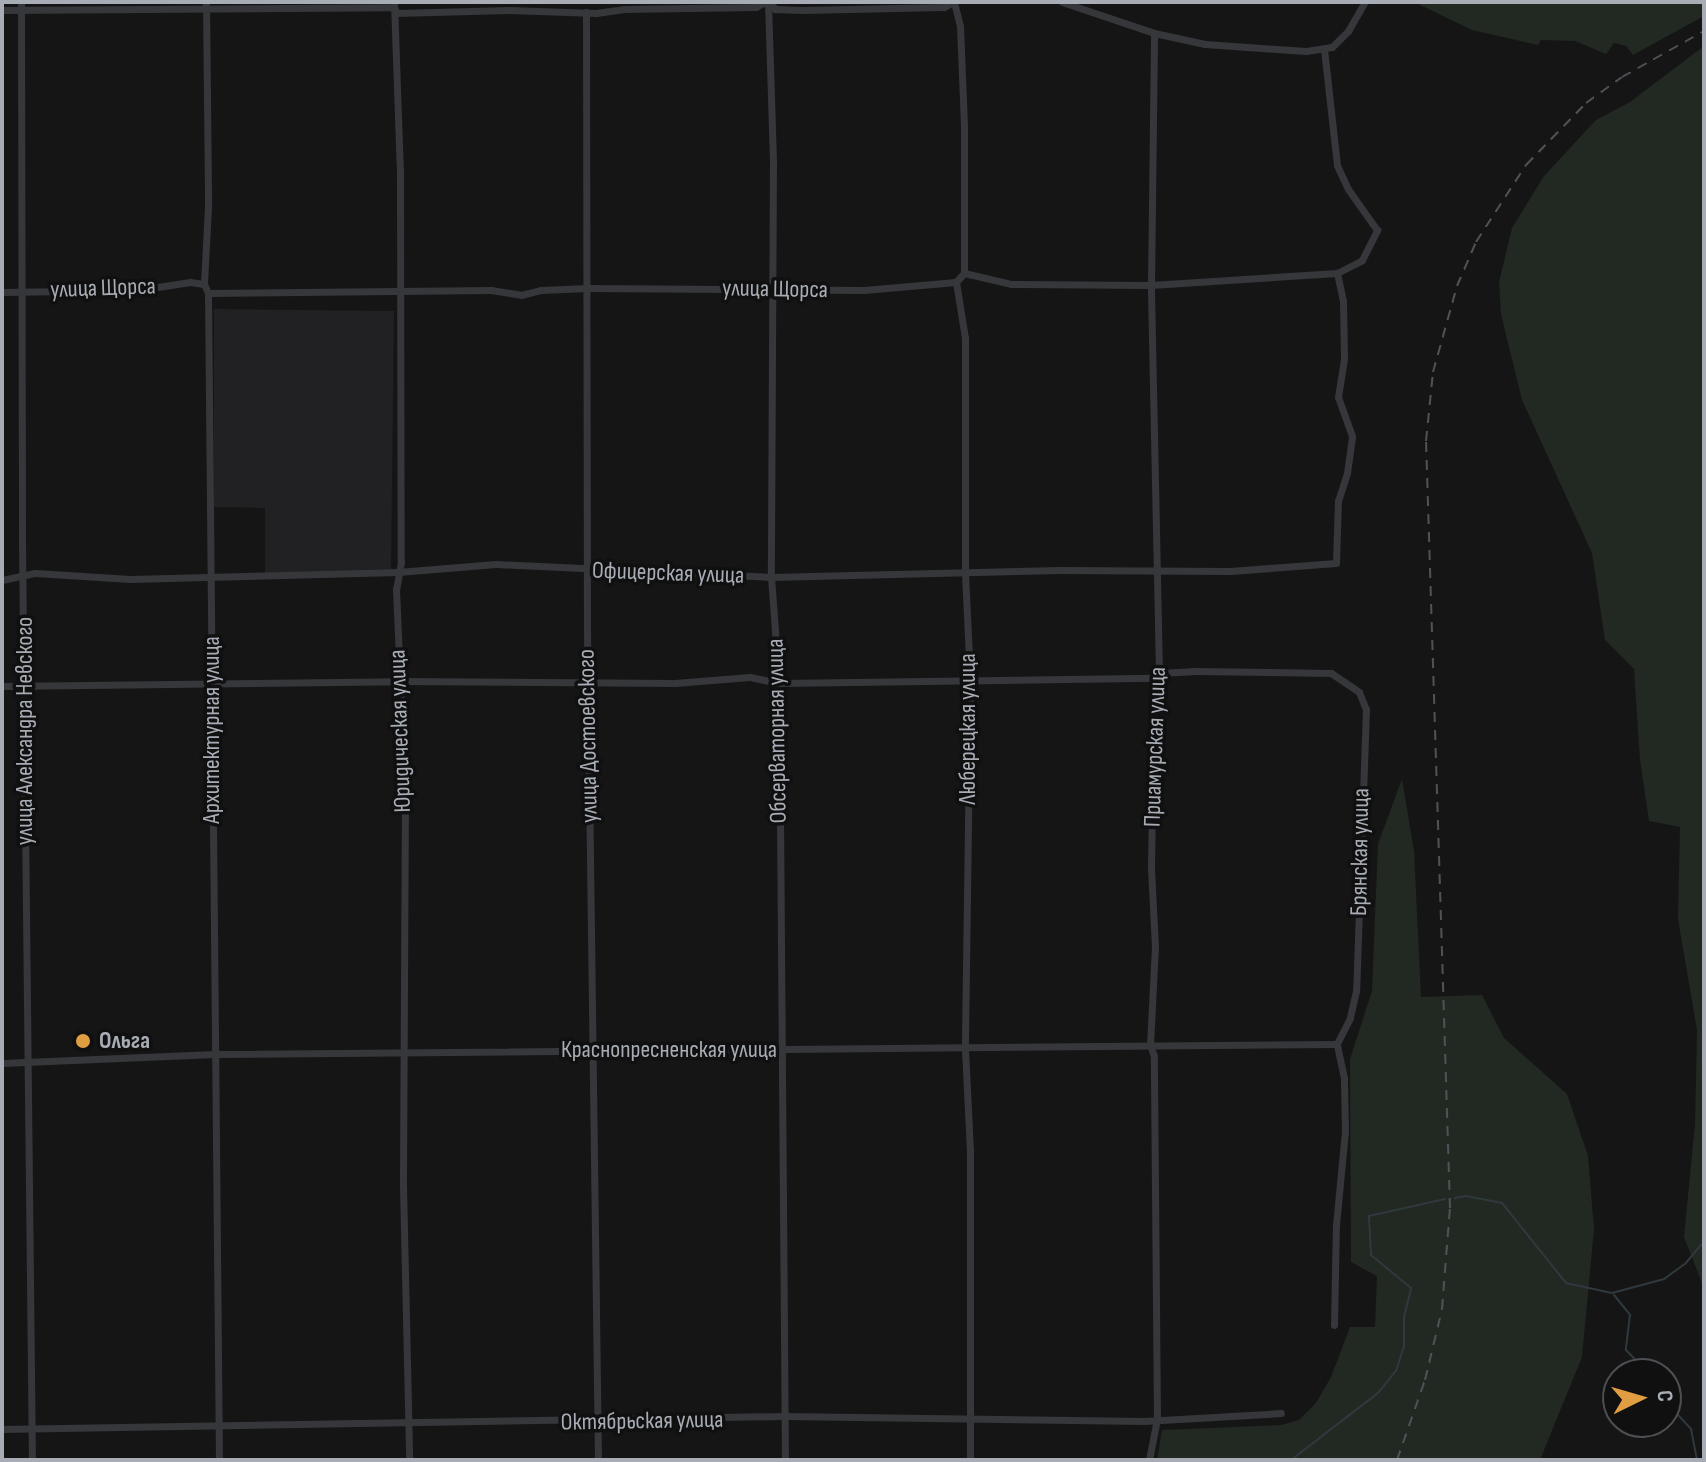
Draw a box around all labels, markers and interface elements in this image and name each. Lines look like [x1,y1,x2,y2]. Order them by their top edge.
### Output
street label: улица Щорса [50,272,156,304]
street label: улица Щорса [722,274,828,304]
street label: Офицерская улица [591,556,745,590]
street label: улица Александра Невского [11,617,39,845]
street label: Архитектурная улица [198,636,226,824]
street label: Обсерваторная улица [761,638,793,824]
street label: Юридическая улица [383,649,417,813]
street label: улица Достоевского [572,649,604,823]
street label: Люберецкая улица [954,653,982,805]
street label: Приамурская улица [1138,666,1172,828]
street label: Брянская улица [1344,788,1376,916]
place label: Ольга [99,1027,150,1055]
marker: Ольга [74,1032,92,1050]
street label: Краснопресненская улица [561,1036,777,1064]
north arrow [1602,1358,1682,1438]
text: С [1650,1389,1678,1403]
street label: Октябрьская улица [560,1405,724,1437]

